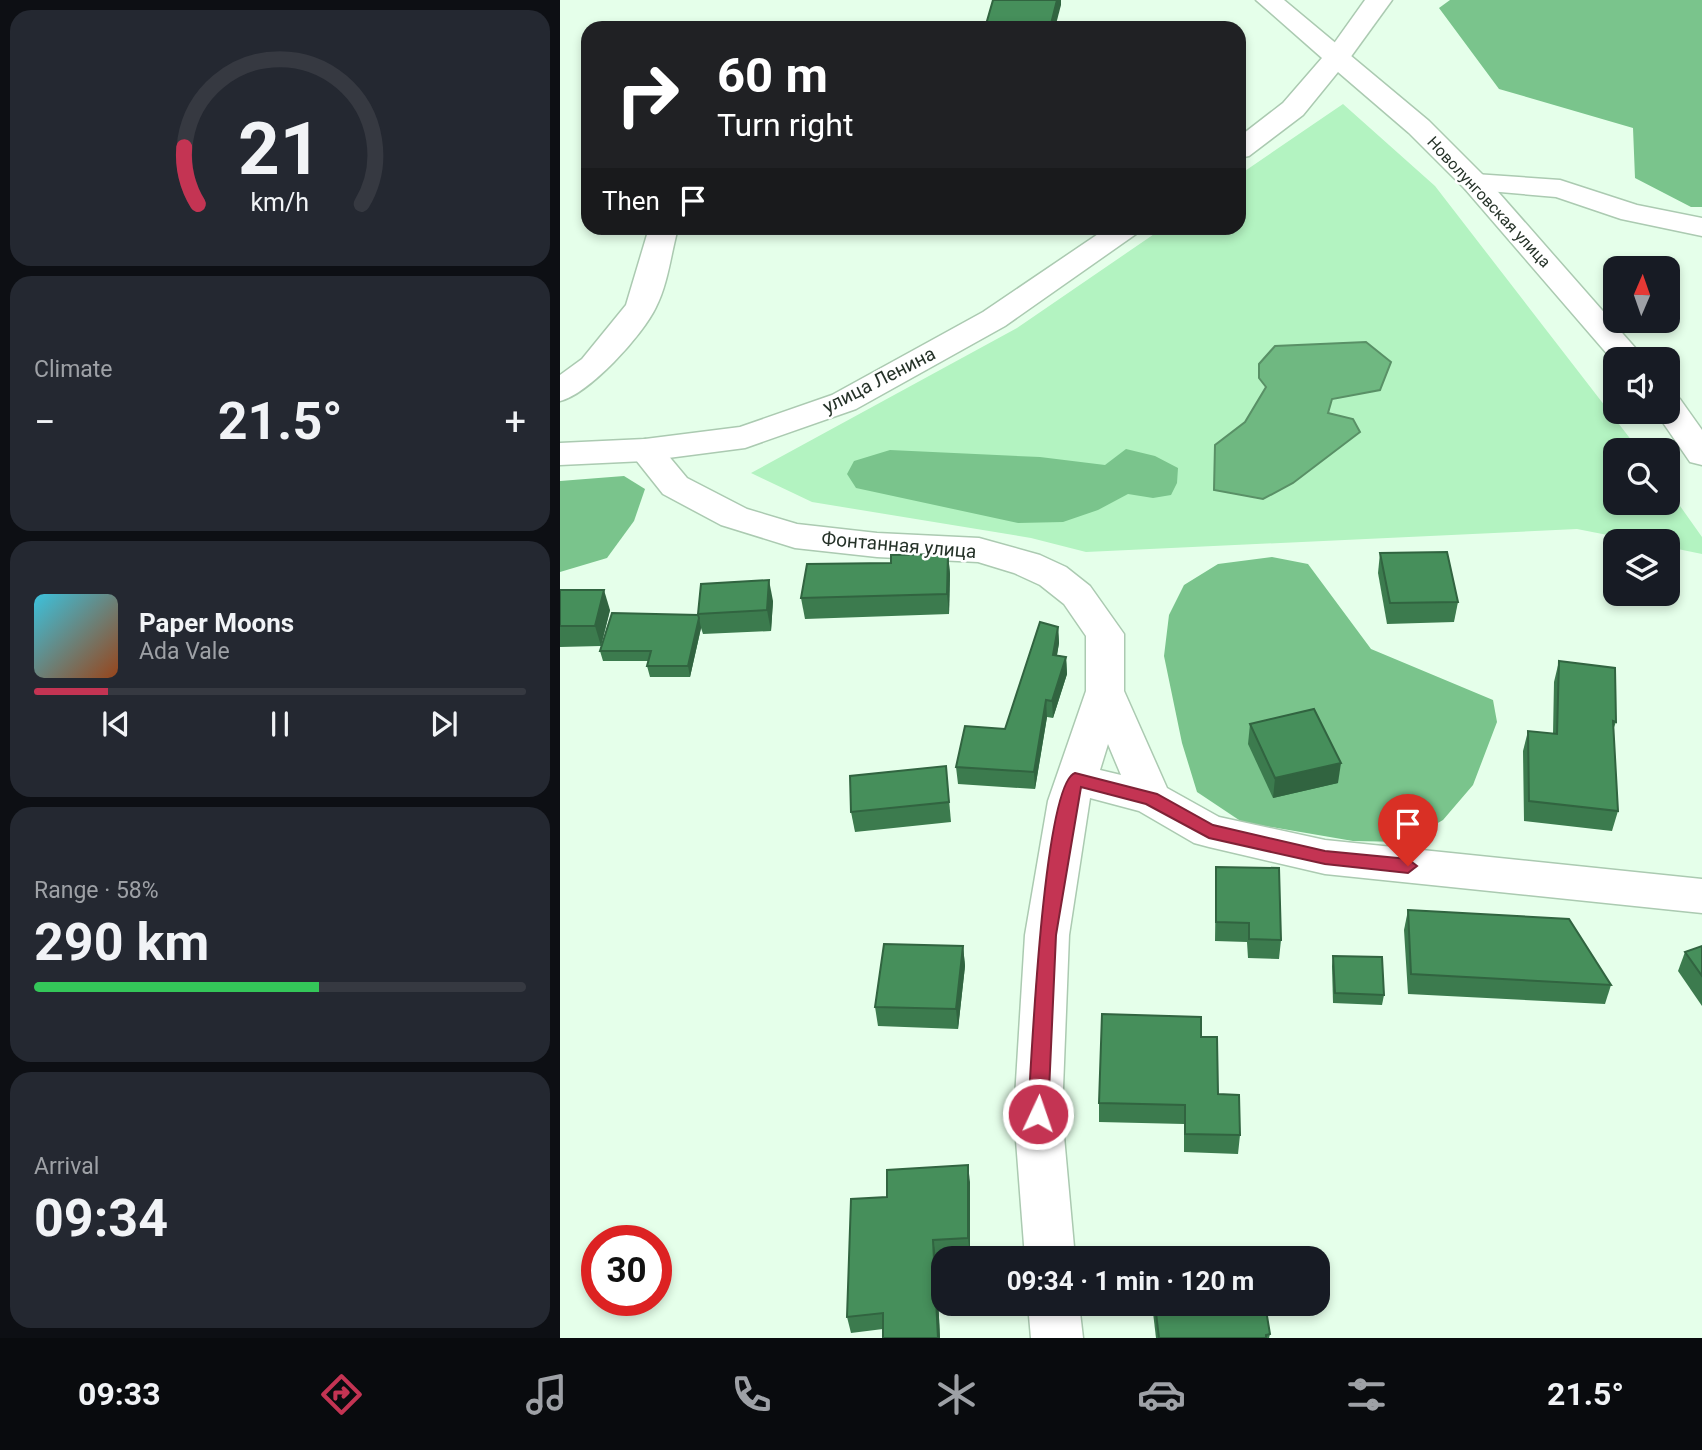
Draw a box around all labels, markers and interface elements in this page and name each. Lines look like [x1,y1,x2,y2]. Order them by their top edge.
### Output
text: 60 m [717,47,828,104]
icon: right [602,49,693,140]
text: 21 [238,106,322,192]
text: Turn right [717,106,853,144]
street label: Новолунговская улица [1423,133,1555,271]
icon: arrive [674,182,712,220]
text: Then [602,186,660,216]
text: km/h [251,188,309,217]
north arrow [1603,256,1680,332]
map controls [1603,256,1680,606]
street label: улица Ленина [819,342,939,418]
button: sound [1603,347,1680,424]
text: Climate [34,356,113,383]
text: 21.5° [218,391,343,452]
text: − [34,400,56,444]
text: + [504,400,526,444]
button: search [1603,438,1680,515]
street label: Фонтанная улица [821,527,977,563]
button: layers [1603,529,1680,606]
text: Paper Moons [139,608,294,638]
text: Ada Vale [139,638,230,665]
icon: previous [97,705,135,743]
icon: pause [261,705,299,743]
icon: next [425,705,463,743]
pin [1378,794,1438,866]
icon: arrive [1389,805,1427,843]
text: Range · 58% [34,877,159,904]
text: 290 km [34,912,209,973]
position arrow [1001,1077,1075,1151]
text: Arrival [34,1153,99,1180]
text: 09:34 [34,1188,168,1249]
speed limit sign: 30 [581,1225,672,1316]
text: 09:34 · 1 min · 120 m [1007,1266,1254,1296]
icon: directions [317,1370,366,1419]
icon: music [522,1370,571,1419]
icon: phone [727,1370,776,1419]
icon: climate [932,1370,981,1419]
icon: car [1137,1370,1186,1419]
icon: filters [1342,1370,1391,1419]
text: 09:33 [78,1375,160,1413]
text: 21.5° [1547,1375,1624,1413]

